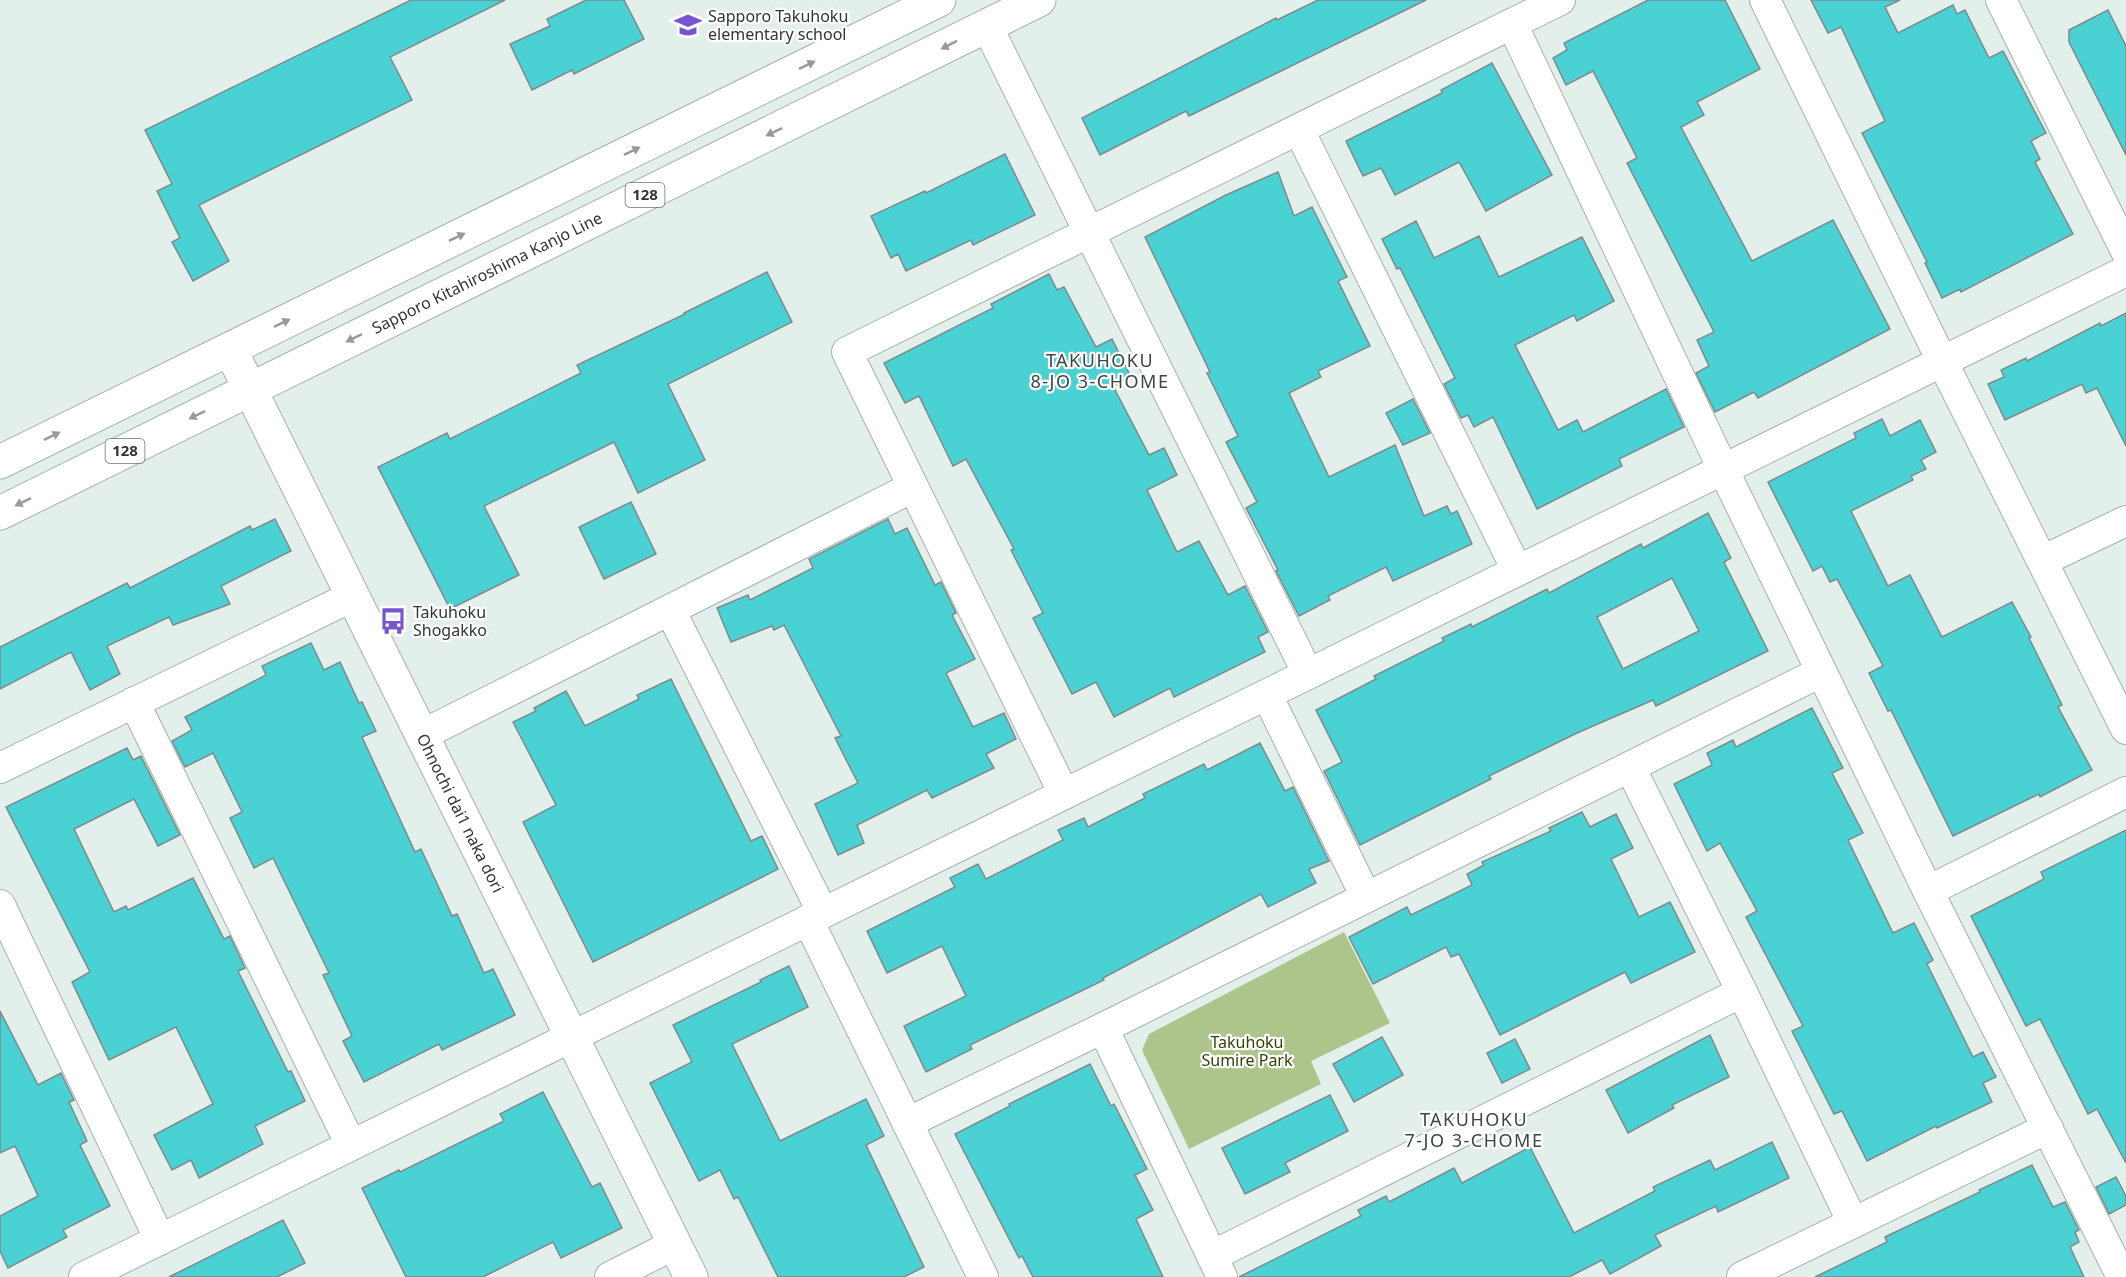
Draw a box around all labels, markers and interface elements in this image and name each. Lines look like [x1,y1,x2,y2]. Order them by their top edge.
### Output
place label: Sapporo Takuhoku elementary school [708,5,848,45]
school or university icon: Sapporo Takuhoku elementary school [673,10,703,40]
one-way arrow [940,39,958,49]
one-way arrow [799,60,816,69]
one-way arrow [766,127,783,136]
one-way arrow [624,146,641,155]
road number: 128 [626,183,664,207]
street label: Sapporo Kitahiroshima Kanjo Line [368,206,606,339]
one-way arrow [449,232,466,241]
one-way arrow [274,318,291,328]
one-way arrow [346,333,363,343]
district label: TAKUHOKU 8-JO 3-CHOME [1031,348,1169,393]
one-way arrow [189,411,206,420]
one-way arrow [44,432,61,441]
road number: 128 [106,439,144,463]
one-way arrow [14,497,31,506]
place label: Takuhoku Shogakko [413,601,487,641]
bus stop icon: Takuhoku Shogakko [378,606,408,636]
street label: Ohnochi dai1 naka dori [412,730,509,896]
park label: Takuhoku Sumire Park [1201,1031,1293,1071]
district label: TAKUHOKU 7-JO 3-CHOME [1405,1107,1543,1152]

